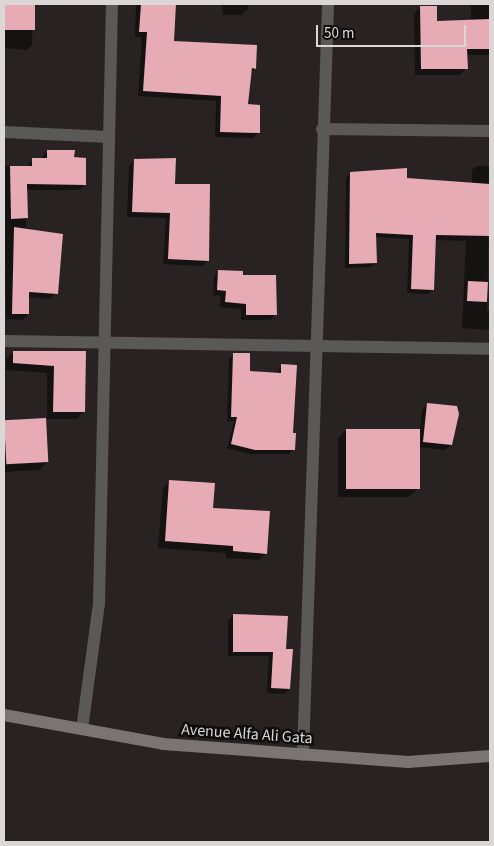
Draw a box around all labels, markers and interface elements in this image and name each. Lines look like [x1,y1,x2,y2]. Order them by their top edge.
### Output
scale bar [319,15,469,47]
text: 50 m [324,23,354,44]
street label: Avenue Alfa Ali Gata [181,720,313,748]

